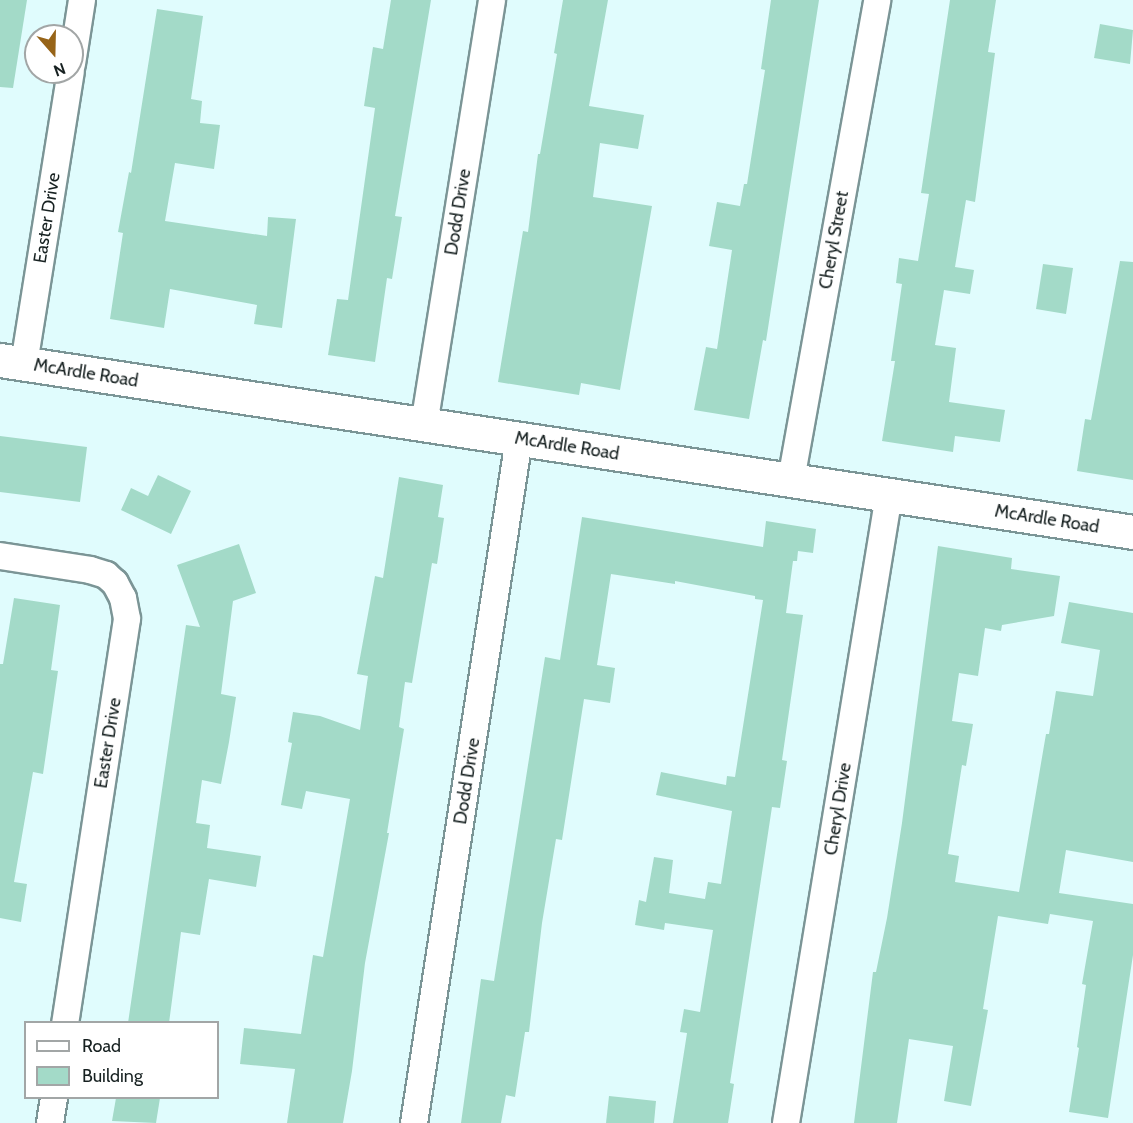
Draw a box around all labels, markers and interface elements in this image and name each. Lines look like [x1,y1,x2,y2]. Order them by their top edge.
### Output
north arrow [24,24,84,84]
text: N [51,59,68,80]
street label: Dodd Drive [441,167,475,257]
street label: Easter Drive [29,171,65,265]
street label: Cheryl Street [815,189,853,291]
street label: McArdle Road [32,354,140,392]
street label: McArdle Road [513,427,621,465]
street label: McArdle Road [993,500,1101,538]
street label: Easter Drive [90,696,126,790]
street label: Dodd Drive [450,736,484,826]
street label: Cheryl Drive [820,761,856,857]
legend [24,1021,219,1099]
text: Road [82,1035,121,1057]
text: Building [82,1065,143,1087]

